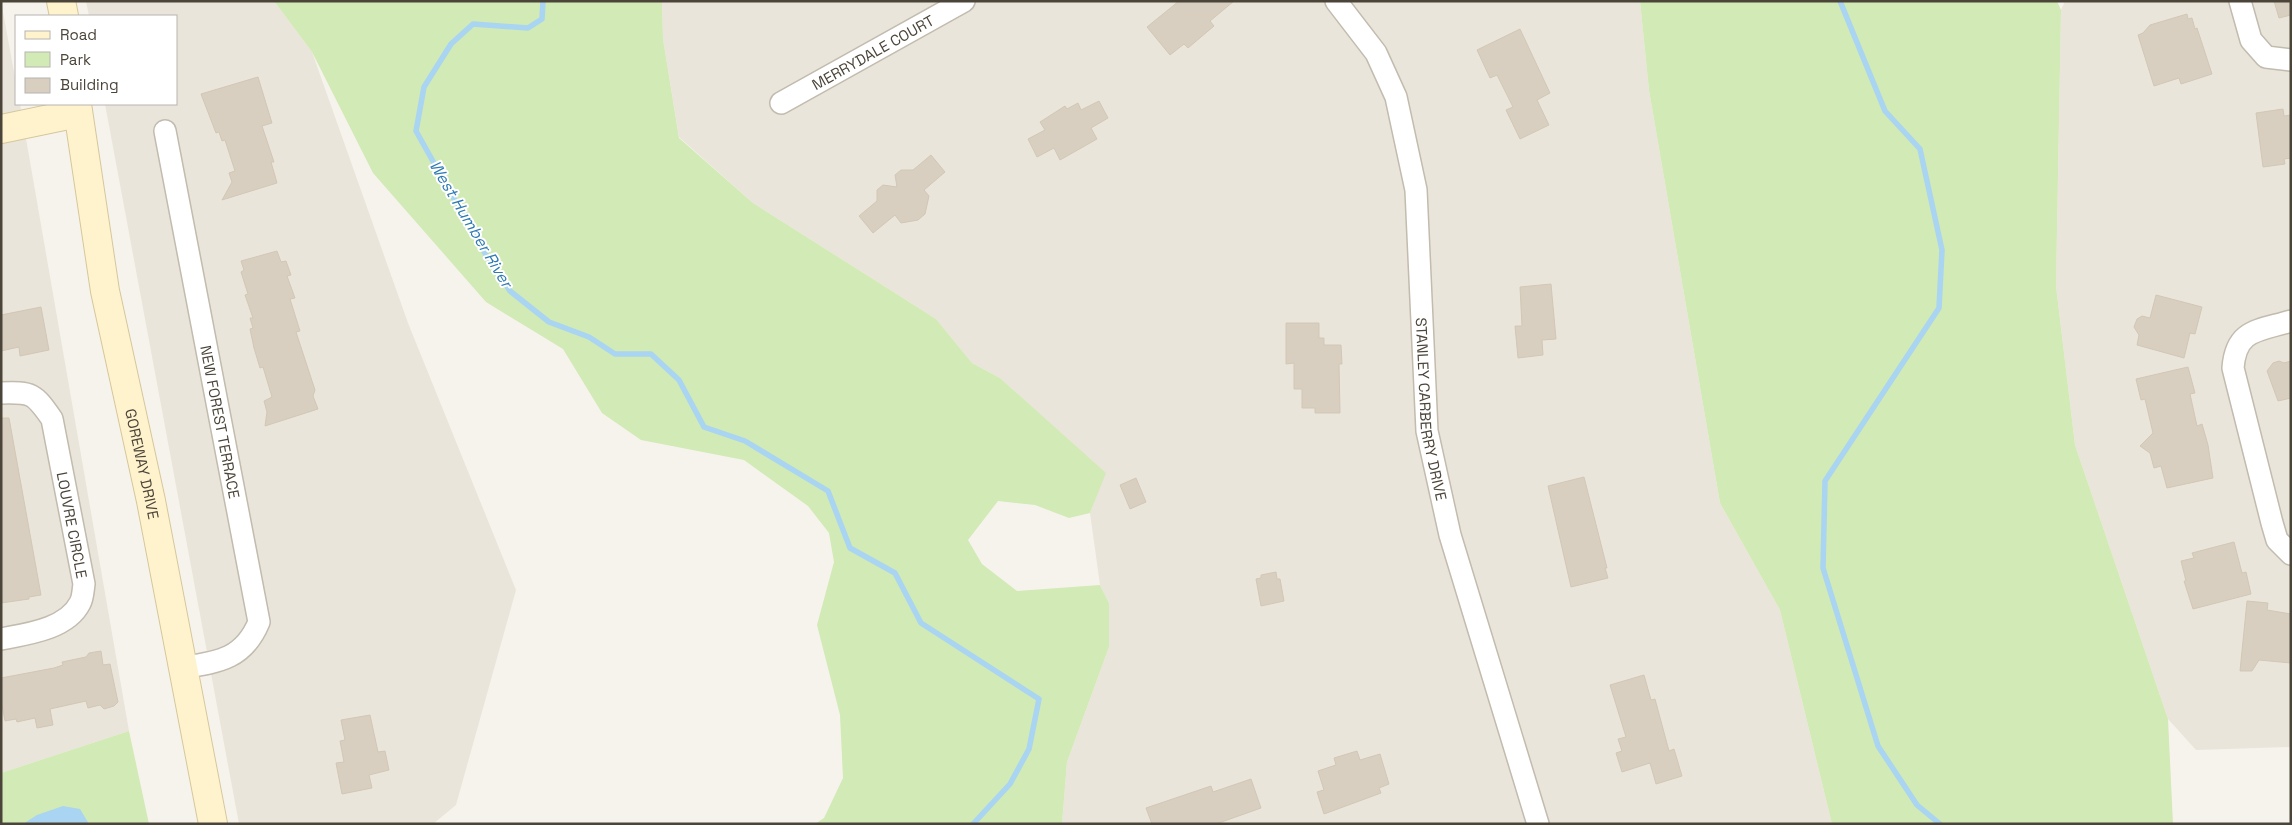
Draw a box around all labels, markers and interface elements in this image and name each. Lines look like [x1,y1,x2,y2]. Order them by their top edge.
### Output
street label: MERRYDALE COURT [808,10,937,94]
legend [15,15,178,105]
text: Road [60,25,97,44]
text: Park [60,50,91,69]
text: Building [60,75,119,94]
water label: West Humber River [425,157,518,293]
street label: STANLEY CARBERRY DRIVE [1412,317,1452,502]
street label: NEW FOREST TERRACE [197,344,245,500]
street label: GOREWAY DRIVE [122,407,164,521]
street label: LOUVRE CIRCLE [53,470,92,580]

